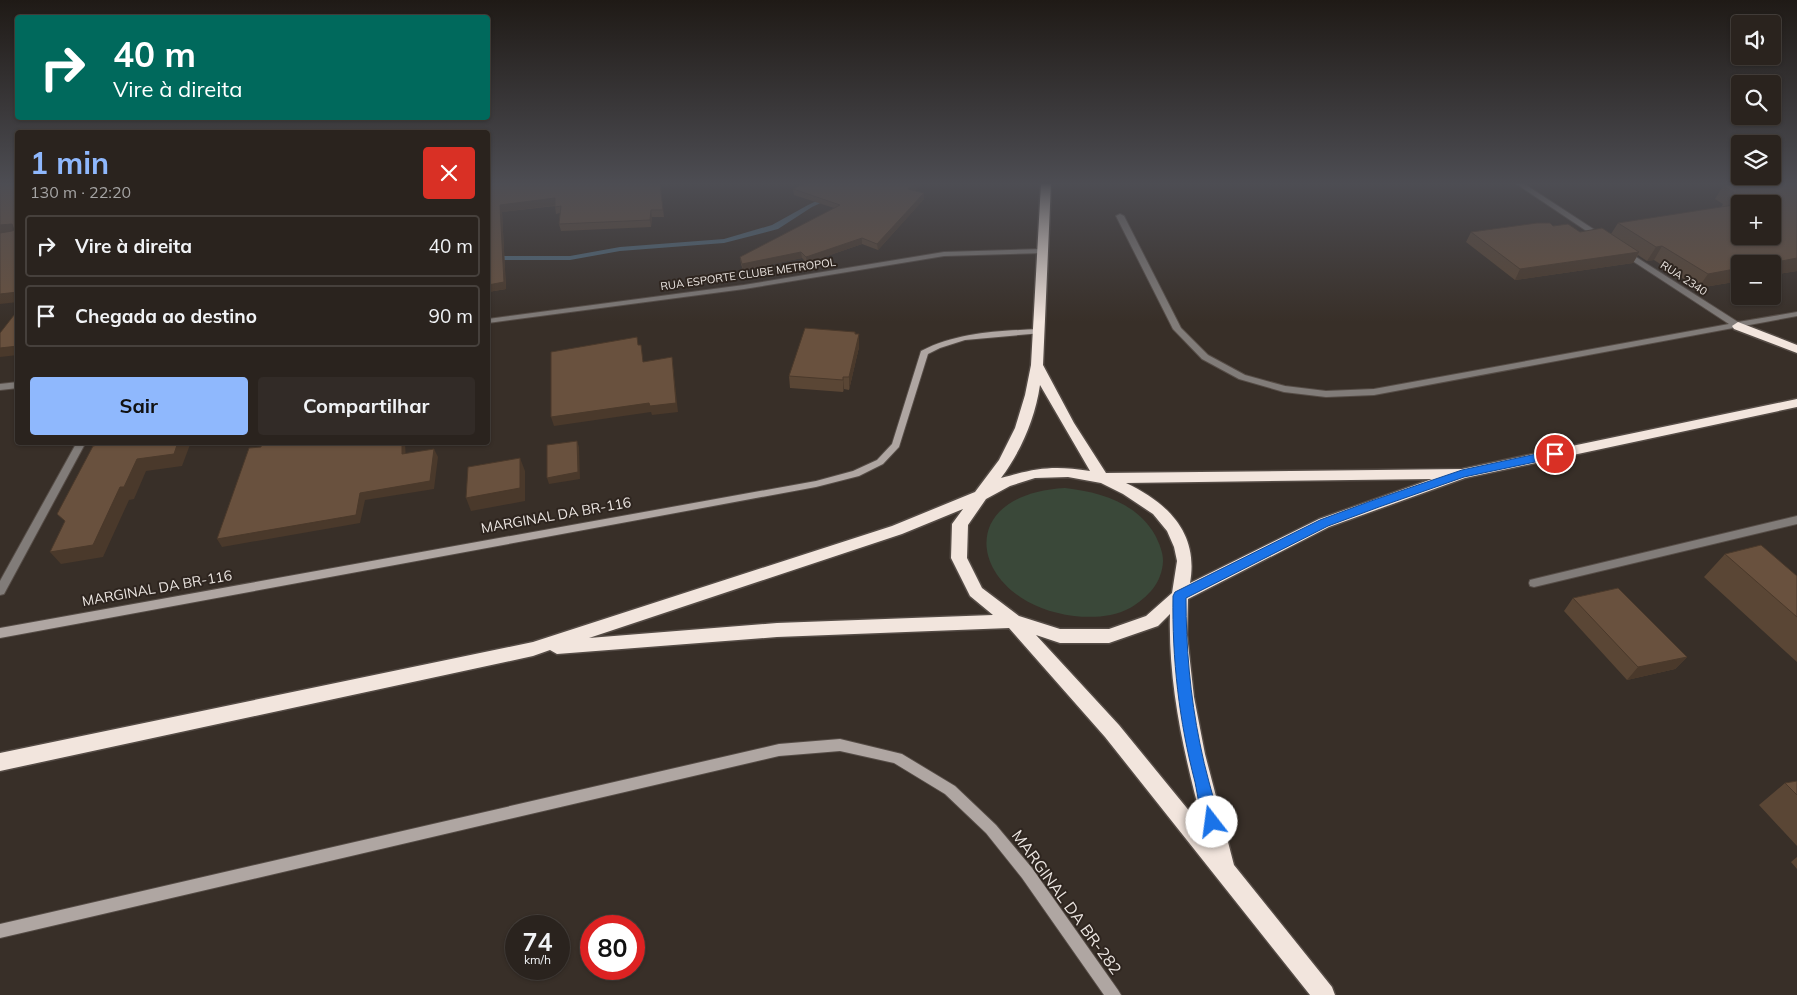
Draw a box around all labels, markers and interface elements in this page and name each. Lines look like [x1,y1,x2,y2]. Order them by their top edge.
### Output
map controls [1731,15,1781,305]
button: sound [1731,15,1781,65]
text: 40 m [113,32,196,76]
icon: right [30,35,95,100]
text: Vire à direita [113,75,242,103]
button: search [1731,75,1781,125]
button: layers [1731,135,1781,185]
text: 1 min [30,144,109,182]
button: close [423,147,475,199]
text: 130 m · 22:20 [30,182,131,202]
button: + [1731,195,1781,245]
icon: right [32,232,60,260]
text: Vire à direita [75,234,192,258]
text: 40 m [429,234,473,258]
street label: RUA ESPORTE CLUBE METROPOL [659,255,837,293]
button: − [1731,255,1781,305]
street label: RUA 2340 [1658,258,1710,299]
icon: arrive [32,302,60,330]
text: Chegada ao destino [75,304,257,328]
text: 90 m [429,304,473,328]
button: Sair [30,377,248,435]
button: Compartilhar [258,377,475,435]
pin [1534,433,1576,475]
icon: arrive [1541,440,1569,468]
street label: MARGINAL DA BR-116 [479,493,633,537]
street label: MARGINAL DA BR-116 [80,566,234,610]
position arrow [1185,795,1237,847]
street label: MARGINAL DA BR-282 [1008,826,1126,978]
speed limit sign: 80 [580,915,645,980]
text: 74 [522,926,553,957]
text: km/h [524,952,551,967]

